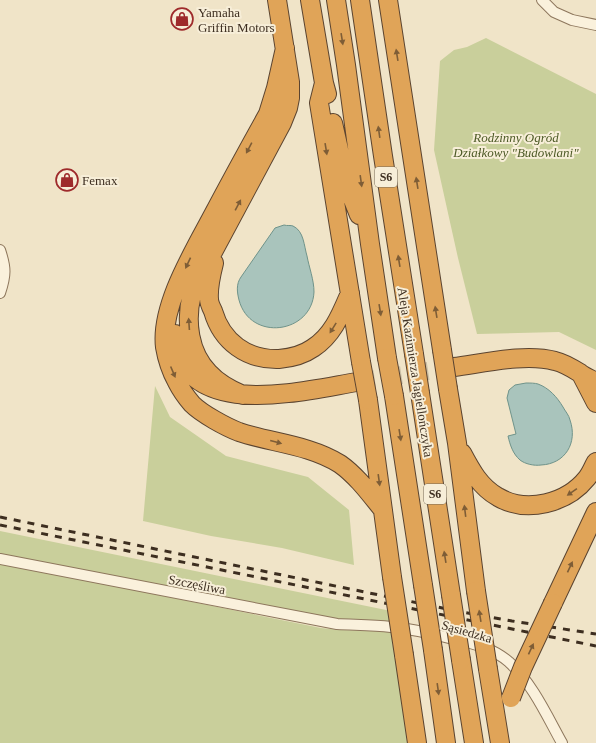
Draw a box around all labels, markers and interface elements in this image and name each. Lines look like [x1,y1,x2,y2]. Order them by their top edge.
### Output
place label: Yamaha Griffin Motors [198,5,275,35]
shop icon: Yamaha Griffin Motors [169,6,195,32]
one-way arrow [339,32,345,45]
one-way arrow [394,49,400,61]
one-way arrow [376,126,382,138]
park label: Rodzinny Ogród Działkowy "Budowlani" [452,130,579,160]
one-way arrow [246,142,252,154]
one-way arrow [323,142,329,155]
shop icon: Femax [54,167,80,193]
road number: S6 [375,167,397,187]
place label: Femax [82,173,118,188]
one-way arrow [358,175,365,187]
one-way arrow [414,177,420,189]
one-way arrow [235,200,241,211]
one-way arrow [396,254,402,267]
one-way arrow [185,257,191,269]
street label: Aleja Kazimierza Jagiellończyka [395,286,436,458]
one-way arrow [377,304,383,316]
one-way arrow [433,306,439,318]
one-way arrow [186,318,192,330]
one-way arrow [329,322,336,334]
one-way arrow [170,367,176,379]
one-way arrow [397,429,403,441]
one-way arrow [269,439,282,445]
one-way arrow [376,474,382,486]
road number: S6 [424,484,446,504]
one-way arrow [566,488,577,496]
one-way arrow [462,505,468,517]
one-way arrow [442,551,448,563]
one-way arrow [567,562,573,573]
street label: Szczęśliwa [167,572,227,597]
one-way arrow [477,610,483,622]
street label: Sąsiedzka [440,617,494,646]
one-way arrow [528,643,534,655]
one-way arrow [435,682,441,695]

